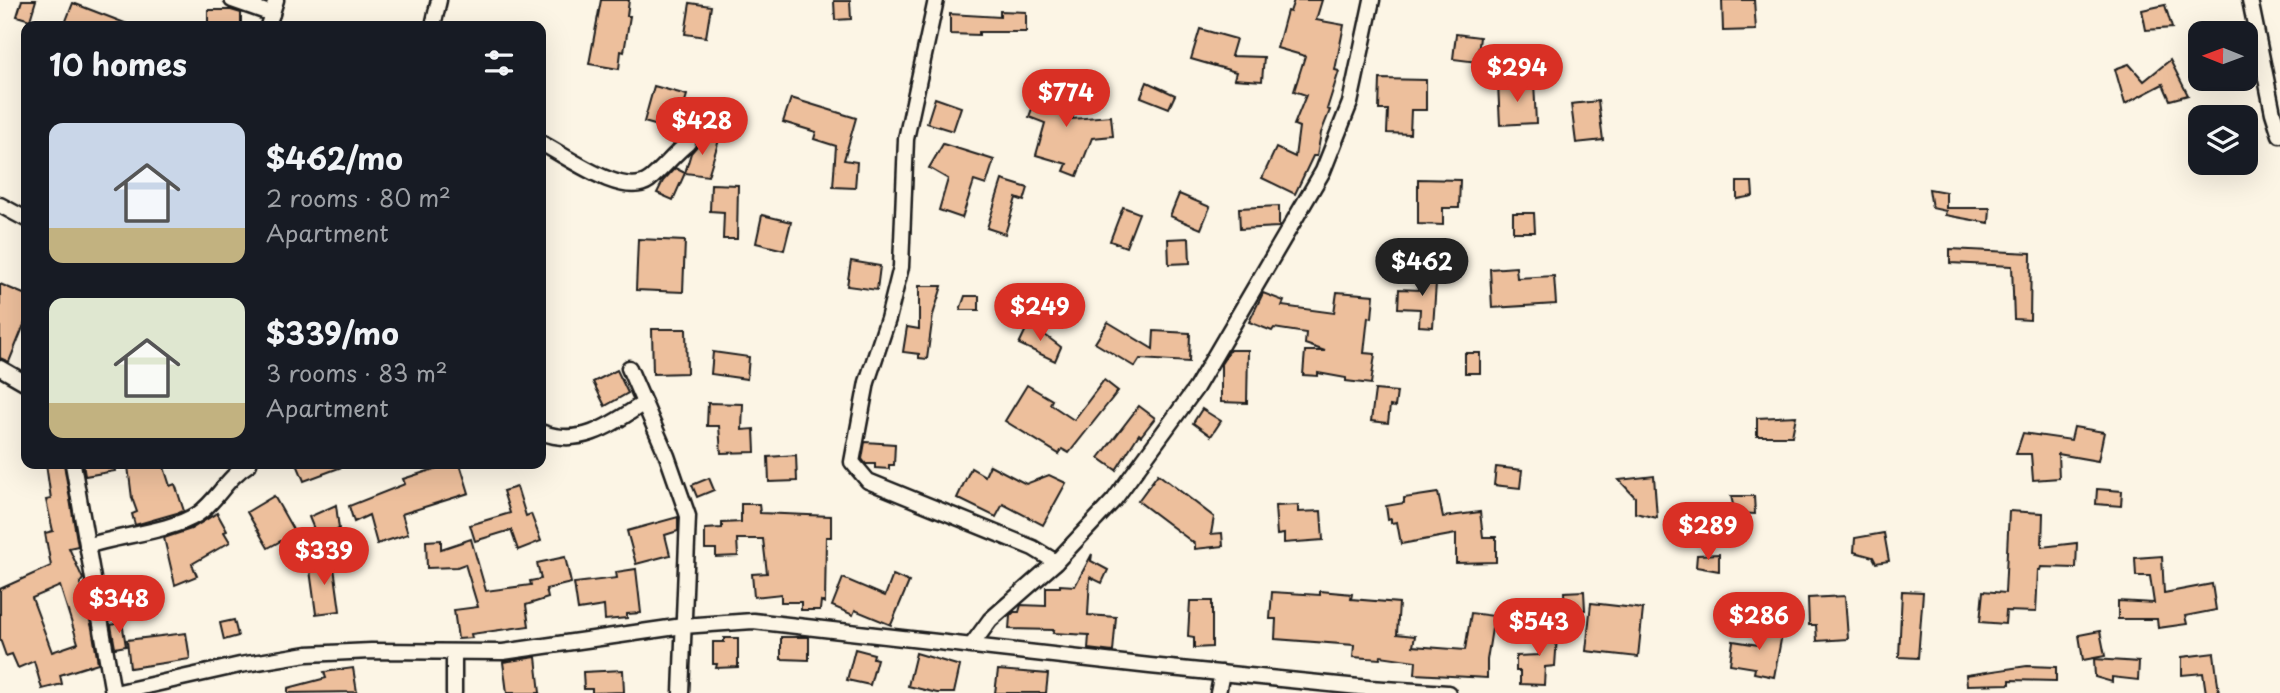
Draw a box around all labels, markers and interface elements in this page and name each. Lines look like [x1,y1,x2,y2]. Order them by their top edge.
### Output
north arrow [2188,21,2258,91]
map controls [2188,21,2258,175]
text: 10 homes [49,41,187,86]
icon: filters [480,44,518,82]
pin: $294 [1476,44,1558,104]
text: $294 [1487,49,1547,84]
pin: $774 [1025,69,1107,129]
text: $774 [1038,74,1094,109]
pin: $428 [661,97,743,157]
text: $428 [672,102,732,137]
button: layers [2188,105,2258,175]
text: $462/mo [266,135,403,180]
icon: home [105,151,189,235]
text: 2 rooms · 80 m² [266,180,451,215]
text: Apartment [266,215,389,250]
pin: $462 [1381,238,1463,298]
text: $462 [1391,243,1453,278]
pin: $249 [999,284,1081,343]
text: $249 [1010,288,1070,323]
text: $339/mo [266,310,399,355]
icon: home [105,326,189,410]
text: 3 rooms · 83 m² [266,355,448,390]
text: Apartment [266,390,389,425]
pin: $289 [1667,503,1749,562]
text: $289 [1679,507,1737,542]
pin: $339 [283,528,365,587]
text: $339 [295,532,353,567]
pin: $348 [78,576,160,635]
text: $348 [89,580,149,615]
pin: $286 [1718,592,1800,652]
text: $286 [1729,597,1789,632]
pin: $543 [1498,598,1580,658]
text: $543 [1509,603,1569,638]

